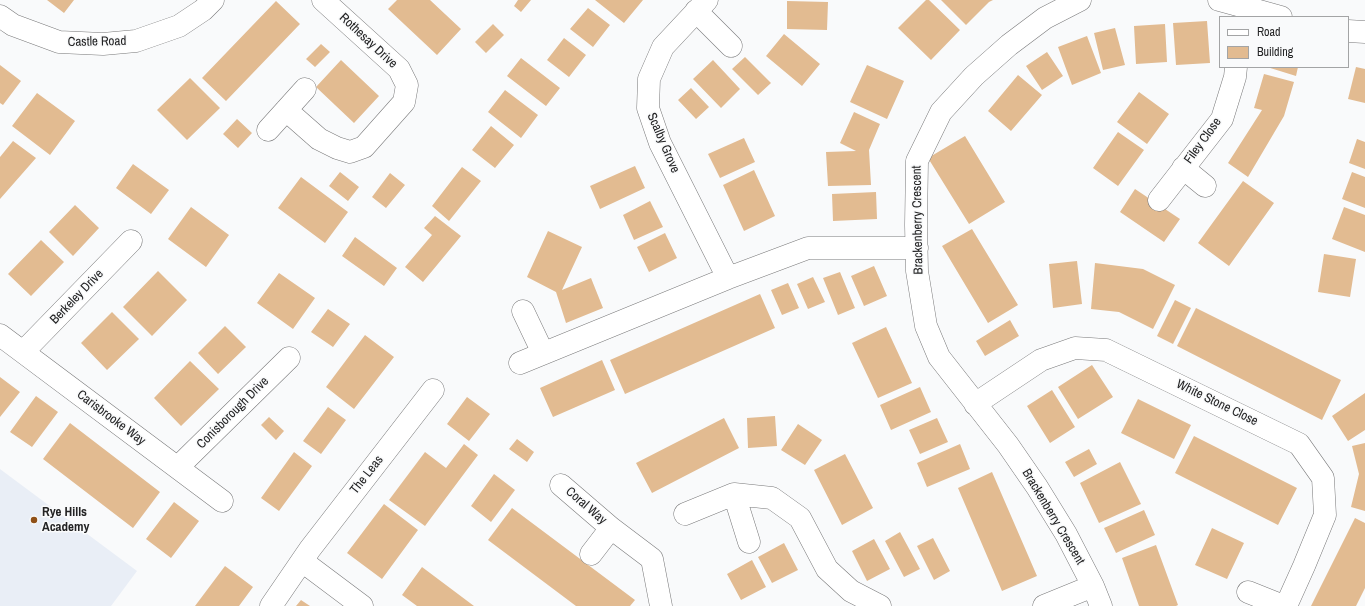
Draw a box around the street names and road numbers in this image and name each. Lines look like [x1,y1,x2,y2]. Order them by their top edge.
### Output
street label: Rothesay Drive [336,10,400,72]
street label: Castle Road [68,34,126,50]
street label: Scalby Grove [643,111,683,175]
street label: Filey Close [1181,115,1225,167]
street label: Brackenberry Crescent [909,165,927,275]
street label: Berkeley Drive [47,266,107,328]
street label: Conisborough Drive [194,374,272,452]
street label: White Stone Close [1174,377,1260,429]
street label: Carisbrooke Way [74,387,148,449]
street label: The Leas [347,453,387,497]
street label: Brackenberry Crescent [1018,466,1088,568]
street label: Coral Way [562,484,610,528]

